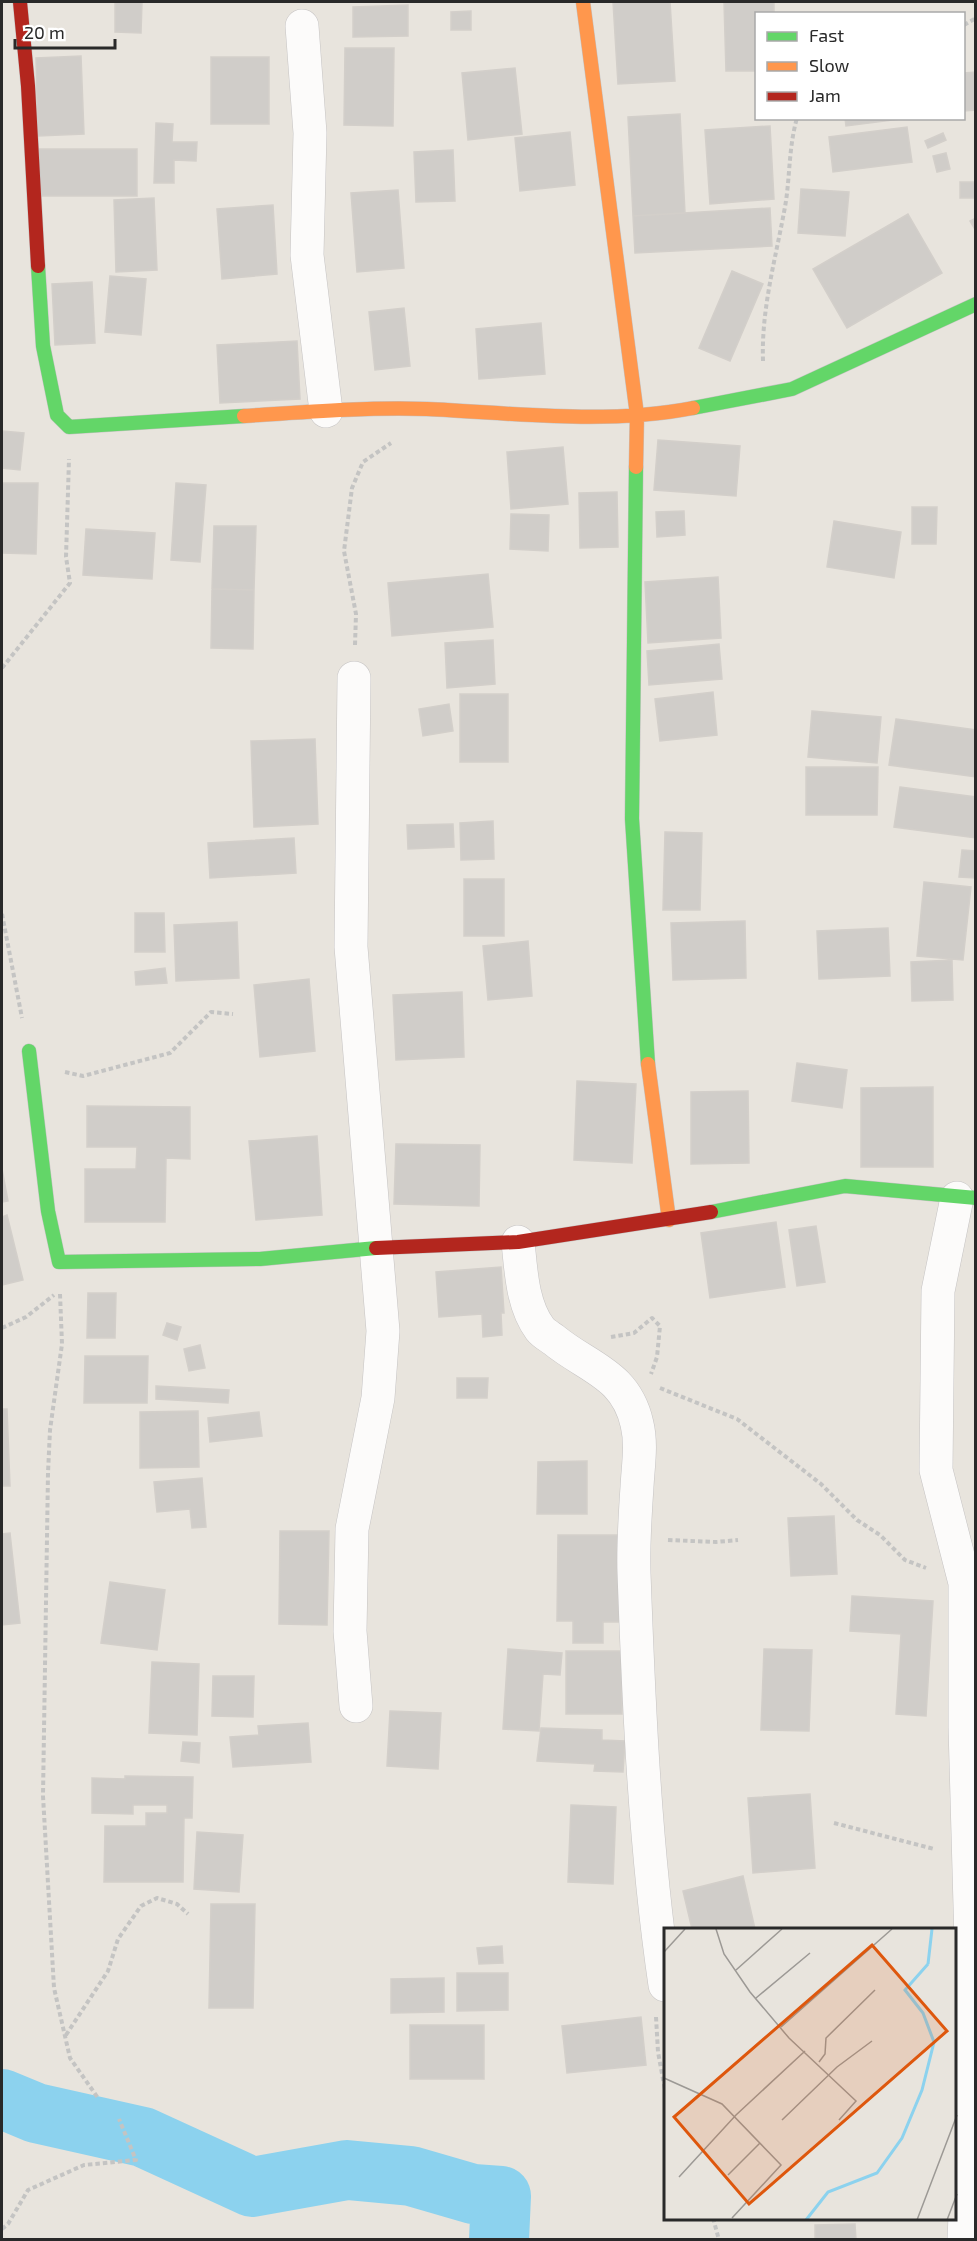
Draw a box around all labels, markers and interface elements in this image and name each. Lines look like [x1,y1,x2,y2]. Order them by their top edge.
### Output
scale bar [15,12,116,50]
legend [755,12,965,120]
text: 20 m [24,21,65,43]
text: Fast [809,24,844,46]
text: Slow [809,54,850,76]
text: Jam [809,84,841,106]
inset map [664,1928,956,2220]

